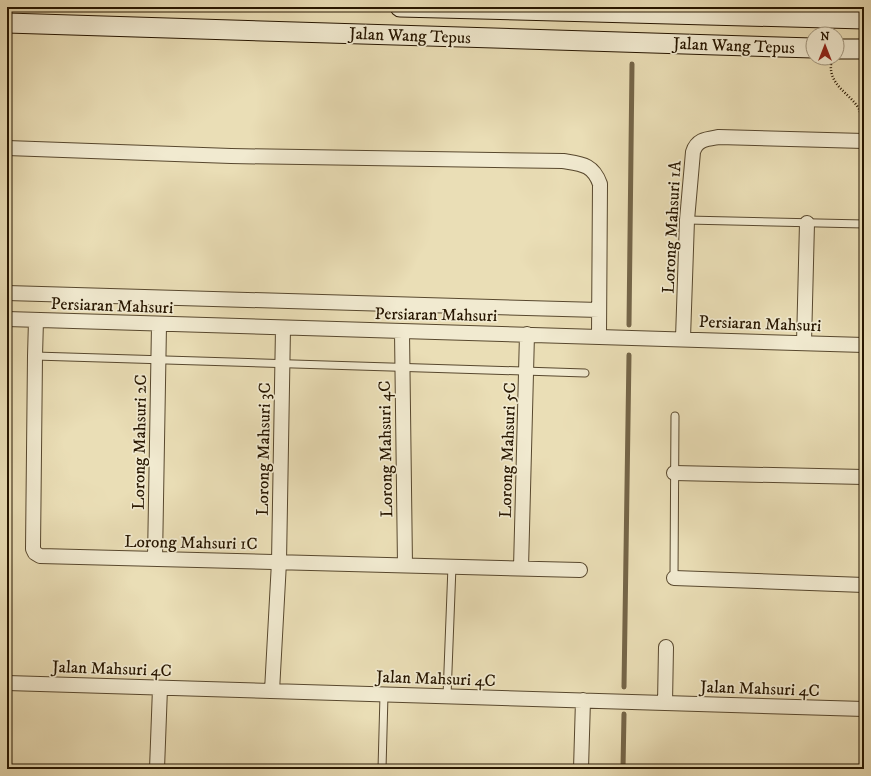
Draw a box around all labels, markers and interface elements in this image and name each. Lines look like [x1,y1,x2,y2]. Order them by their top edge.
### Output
street label: Jalan Wang Tepus [347,23,471,49]
north arrow [805,26,845,66]
text: N [820,30,830,44]
street label: Jalan Wang Tepus [671,33,795,59]
street label: Lorong Mahsuri 1A [658,160,686,294]
street label: Persiaran Mahsuri [50,293,174,319]
street label: Persiaran Mahsuri [374,303,497,327]
street label: Persiaran Mahsuri [698,311,822,337]
street label: Lorong Mahsuri 2C [128,374,152,510]
street label: Lorong Mahsuri 4C [374,380,398,518]
street label: Lorong Mahsuri 3C [252,382,276,516]
street label: Lorong Mahsuri 5C [495,382,521,518]
street label: Lorong Mahsuri 1C [124,531,258,555]
street label: Jalan Mahsuri 4C [50,656,172,682]
street label: Jalan Mahsuri 4C [374,666,496,692]
street label: Jalan Mahsuri 4C [698,676,820,702]

